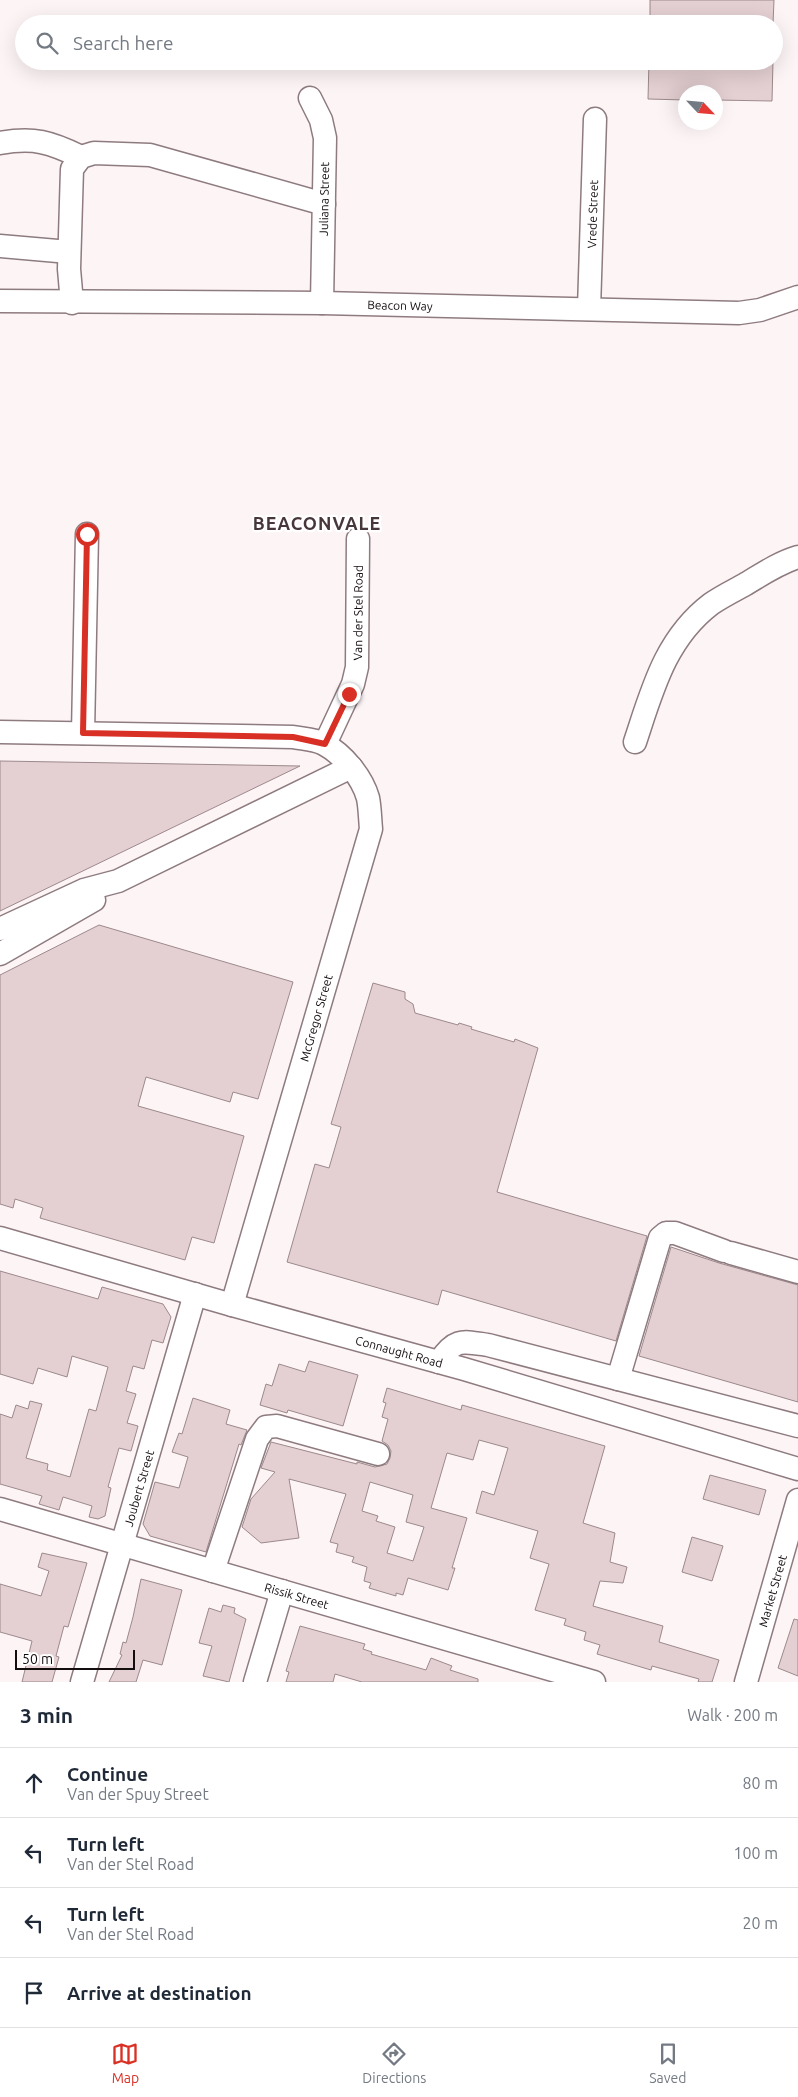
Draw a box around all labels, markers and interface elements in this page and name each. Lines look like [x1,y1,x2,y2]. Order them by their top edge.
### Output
search box [15,15,783,70]
icon: search [33,29,61,57]
text: Search here [73,32,173,54]
north arrow [678,85,723,130]
street label: Juliana Street [317,161,331,236]
street label: Vrede Street [584,179,600,248]
street label: Beacon Way [367,298,433,312]
district label: BEACONVALE [253,513,381,533]
route start [76,523,99,546]
street label: Van der Stel Road [351,565,364,660]
route end [338,683,361,706]
street label: McGregor Street [297,973,335,1063]
street label: Connaught Road [354,1333,444,1369]
street label: Joubert Street [121,1448,156,1528]
street label: Market Street [756,1553,789,1628]
street label: Rissik Street [263,1580,331,1611]
scale bar [15,1647,135,1670]
text: 50 m [22,1651,53,1667]
text: 3 min [20,1703,73,1727]
text: Walk · 200 m [687,1706,778,1724]
text: Continue [67,1763,148,1785]
icon: ahead [20,1769,48,1797]
text: 80 m [742,1774,778,1792]
text: Van der Spuy Street [67,1785,209,1803]
text: Turn left [67,1833,145,1855]
icon: left [20,1839,48,1867]
text: 100 m [733,1844,778,1862]
text: Van der Stel Road [67,1855,194,1873]
text: Turn left [67,1903,145,1925]
icon: left [20,1909,48,1937]
text: 20 m [742,1914,778,1932]
text: Van der Stel Road [67,1925,194,1943]
icon: arrive [20,1979,48,2007]
text: Arrive at destination [67,1982,252,2004]
tab: Map [111,2040,139,2086]
tab: Directions [362,2040,426,2086]
tab: Saved [649,2040,687,2086]

